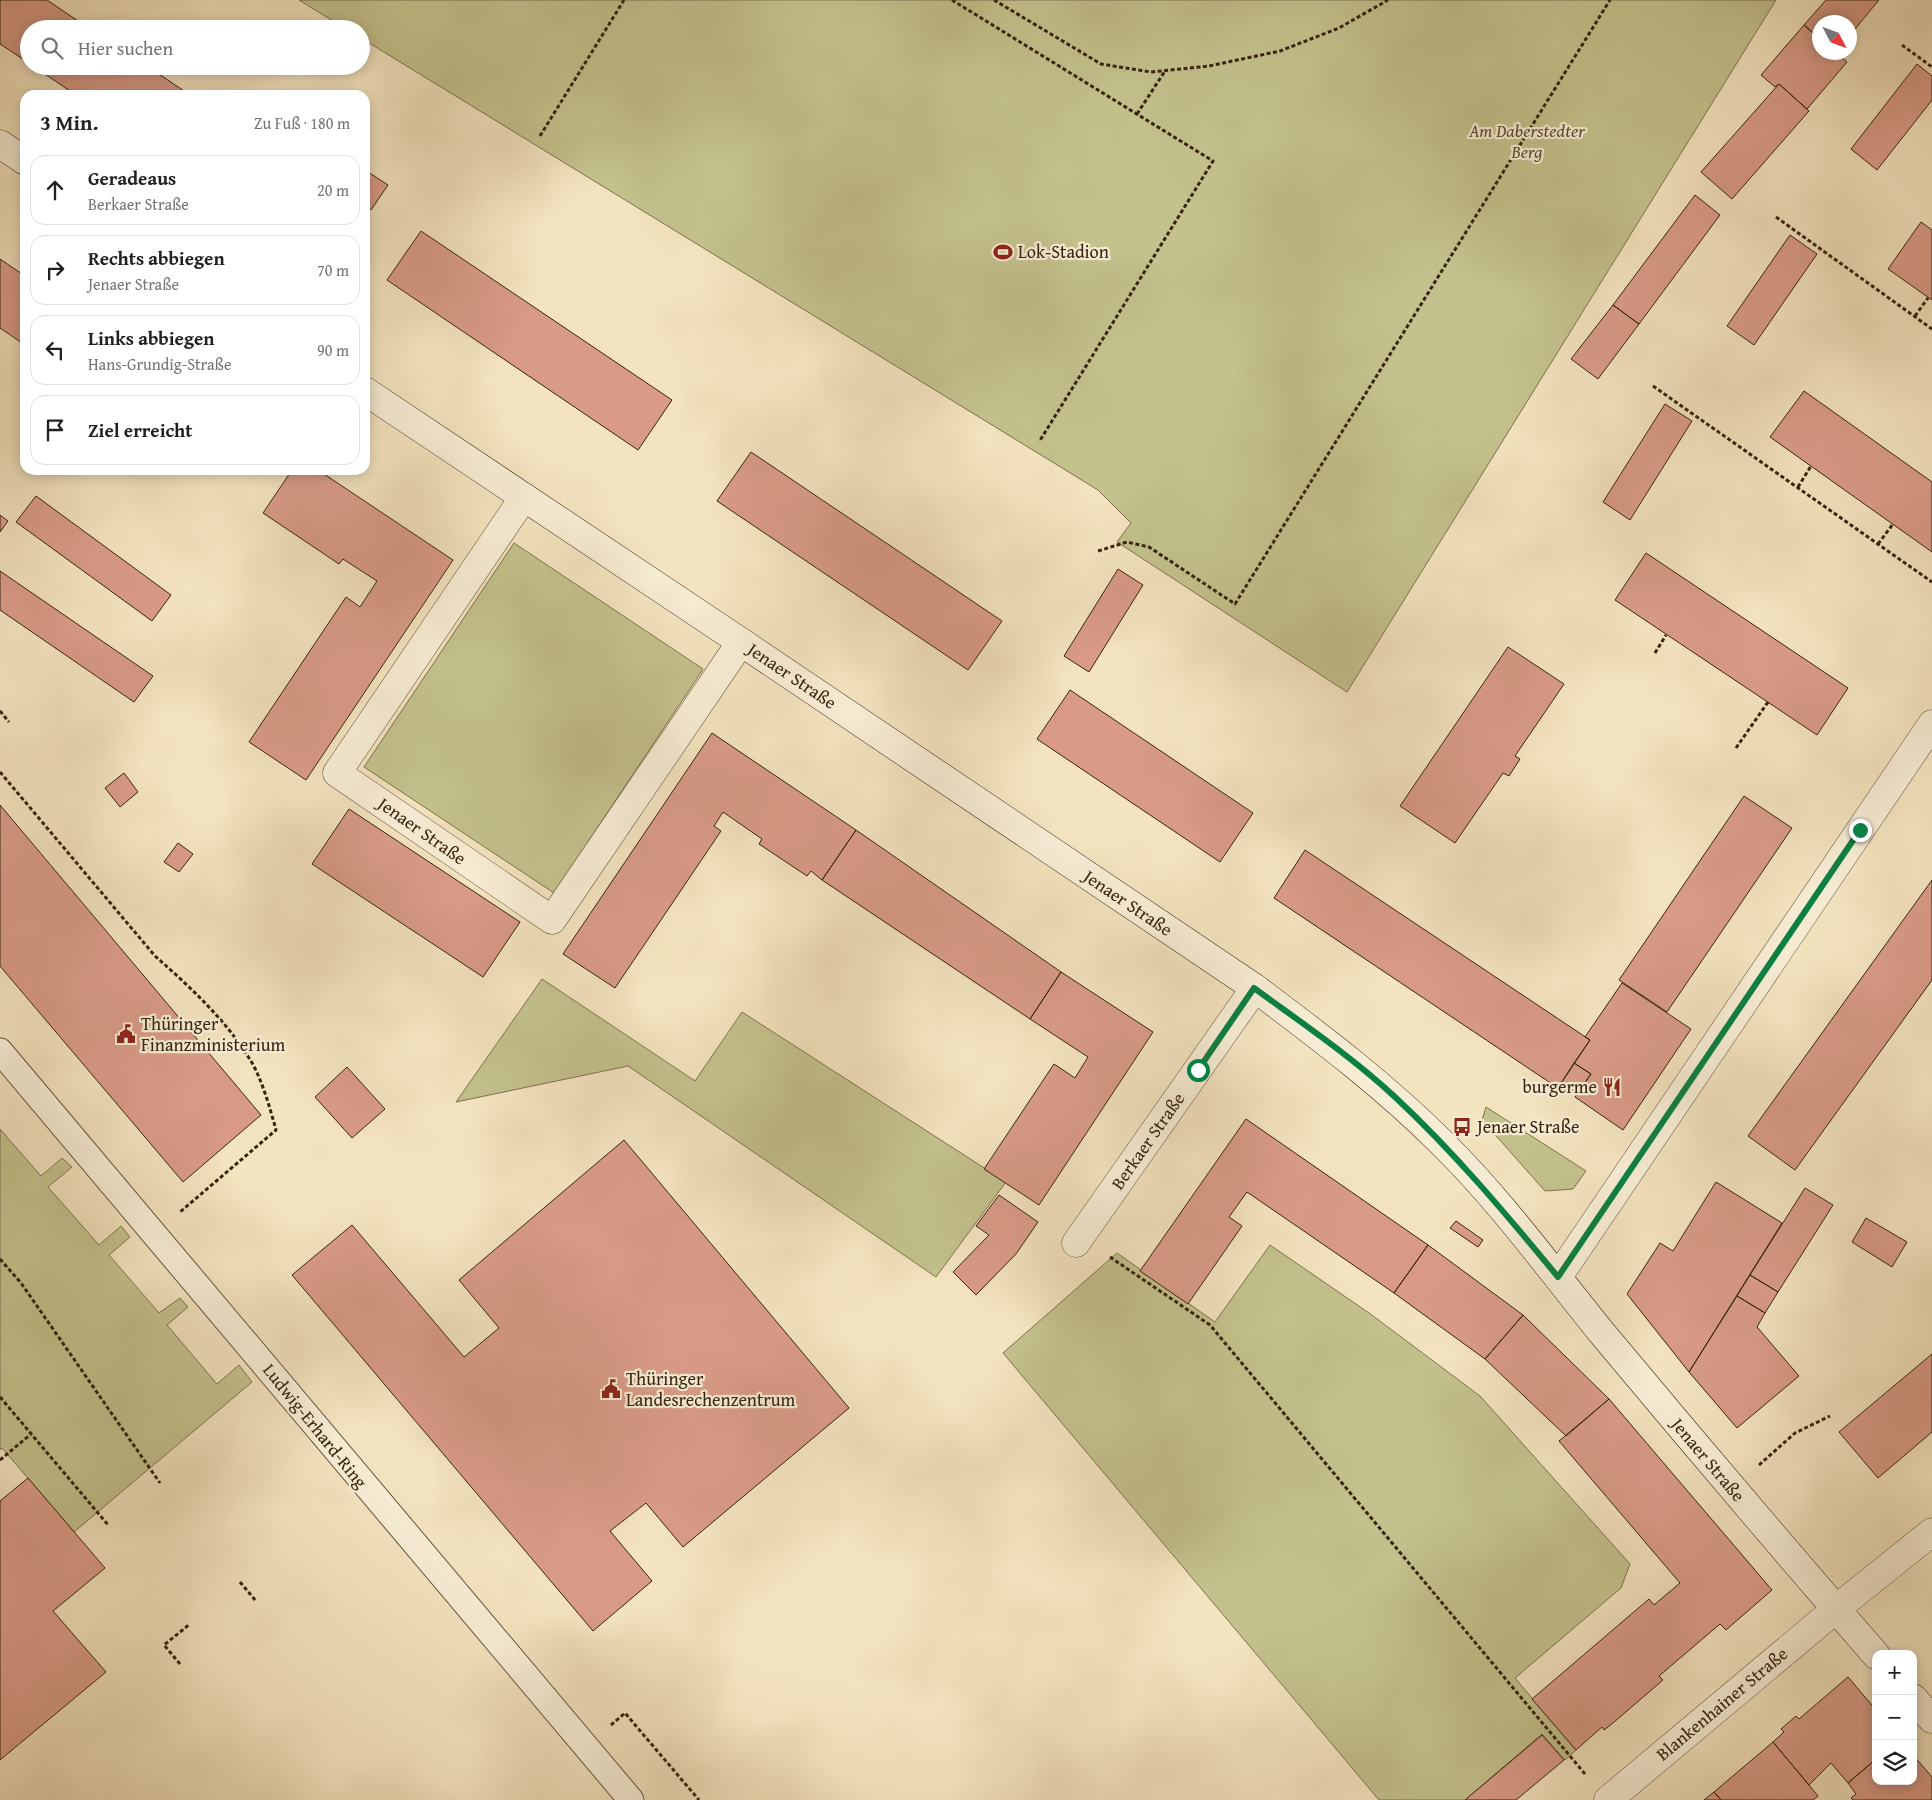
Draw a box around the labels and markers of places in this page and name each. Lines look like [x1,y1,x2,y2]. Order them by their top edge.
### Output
place label: Lok-Stadion [1018,238,1109,265]
sports icon: Lok-Stadion [992,241,1014,263]
place label: Thüringer Finanzministerium [141,1010,286,1058]
public building icon: Thüringer Finanzministerium [115,1023,137,1045]
place label: burgerme [1523,1073,1597,1100]
restaurant icon: burgerme [1601,1076,1623,1098]
place label: Jenaer Straße [1475,1113,1579,1140]
bus stop icon: Jenaer Straße [1451,1116,1473,1138]
place label: Thüringer Landesrechenzentrum [626,1365,795,1413]
public building icon: Thüringer Landesrechenzentrum [600,1378,622,1400]

